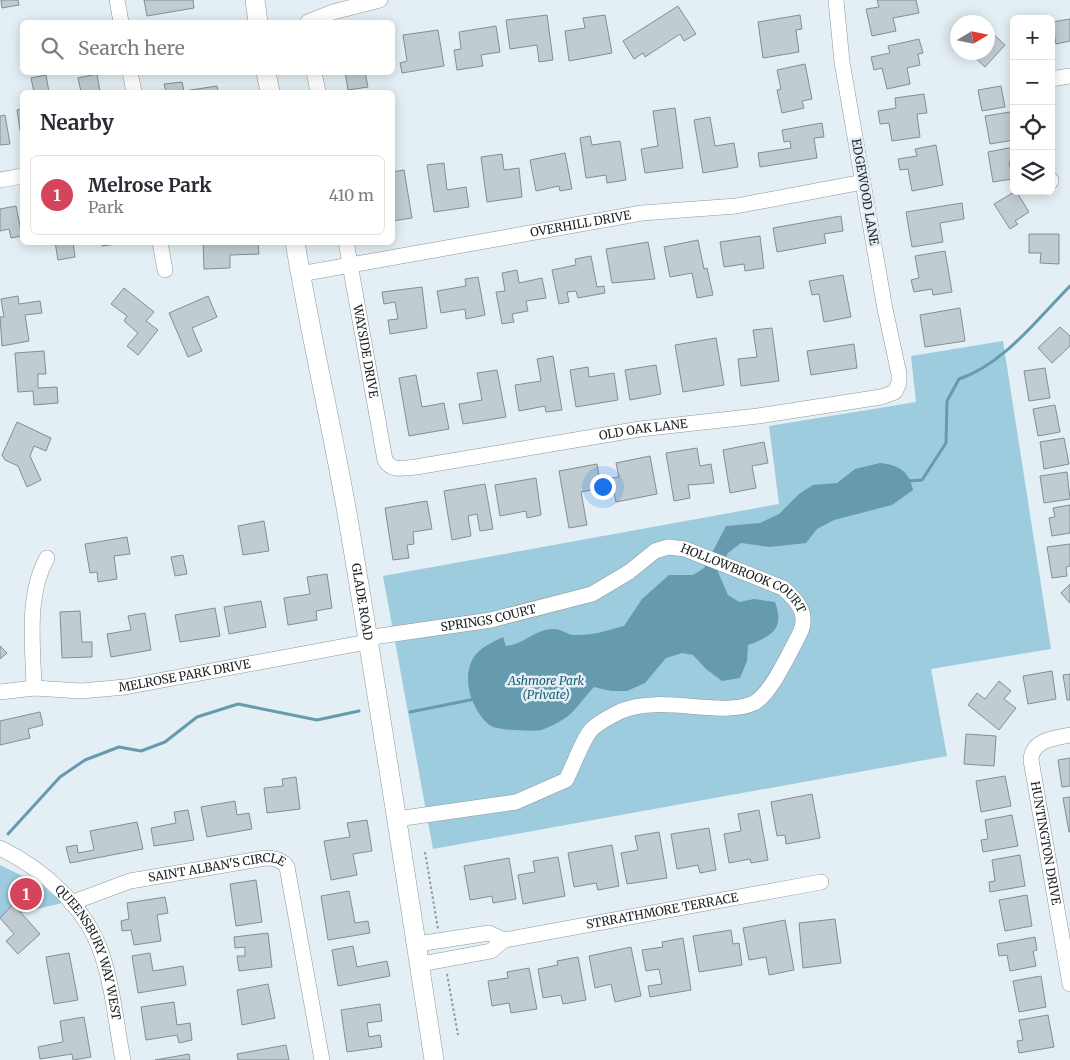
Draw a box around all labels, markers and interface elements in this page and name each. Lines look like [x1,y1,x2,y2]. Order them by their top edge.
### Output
north arrow [950,15,995,60]
map controls [1010,15,1055,195]
button: + [1010,15,1055,60]
search box [20,20,395,75]
icon: search [38,34,66,62]
text: Search here [78,36,185,60]
button: − [1010,60,1055,105]
button: locate [1010,105,1055,150]
text: Nearby [40,109,114,136]
street label: EDGEWOOD LANE [849,137,882,247]
button: layers [1010,150,1055,195]
text: Melrose Park [88,173,212,197]
text: 1 [53,185,61,205]
text: 410 m [329,185,374,205]
text: Park [88,197,124,217]
street label: OVERHILL DRIVE [529,207,632,240]
street label: WAYSIDE DRIVE [350,302,382,399]
street label: OLD OAK LANE [598,416,689,443]
your location [590,474,616,500]
street label: HOLLOWBROOK COURT [679,540,810,616]
street label: GLADE ROAD [349,562,376,642]
street label: SPRINGS COURT [440,601,538,634]
street label: MELROSE PARK DRIVE [118,656,252,695]
park label: Ashmore Park (Private) [507,673,585,702]
street label: HUNTINGTON DRIVE [1028,780,1064,906]
street label: SAINT ALBAN'S CIRCLE [147,850,289,885]
pin: 1 [10,875,42,913]
street label: QUEENSBURY WAY WEST [52,881,124,1022]
street label: STRRATHMORE TERRACE [585,889,740,932]

